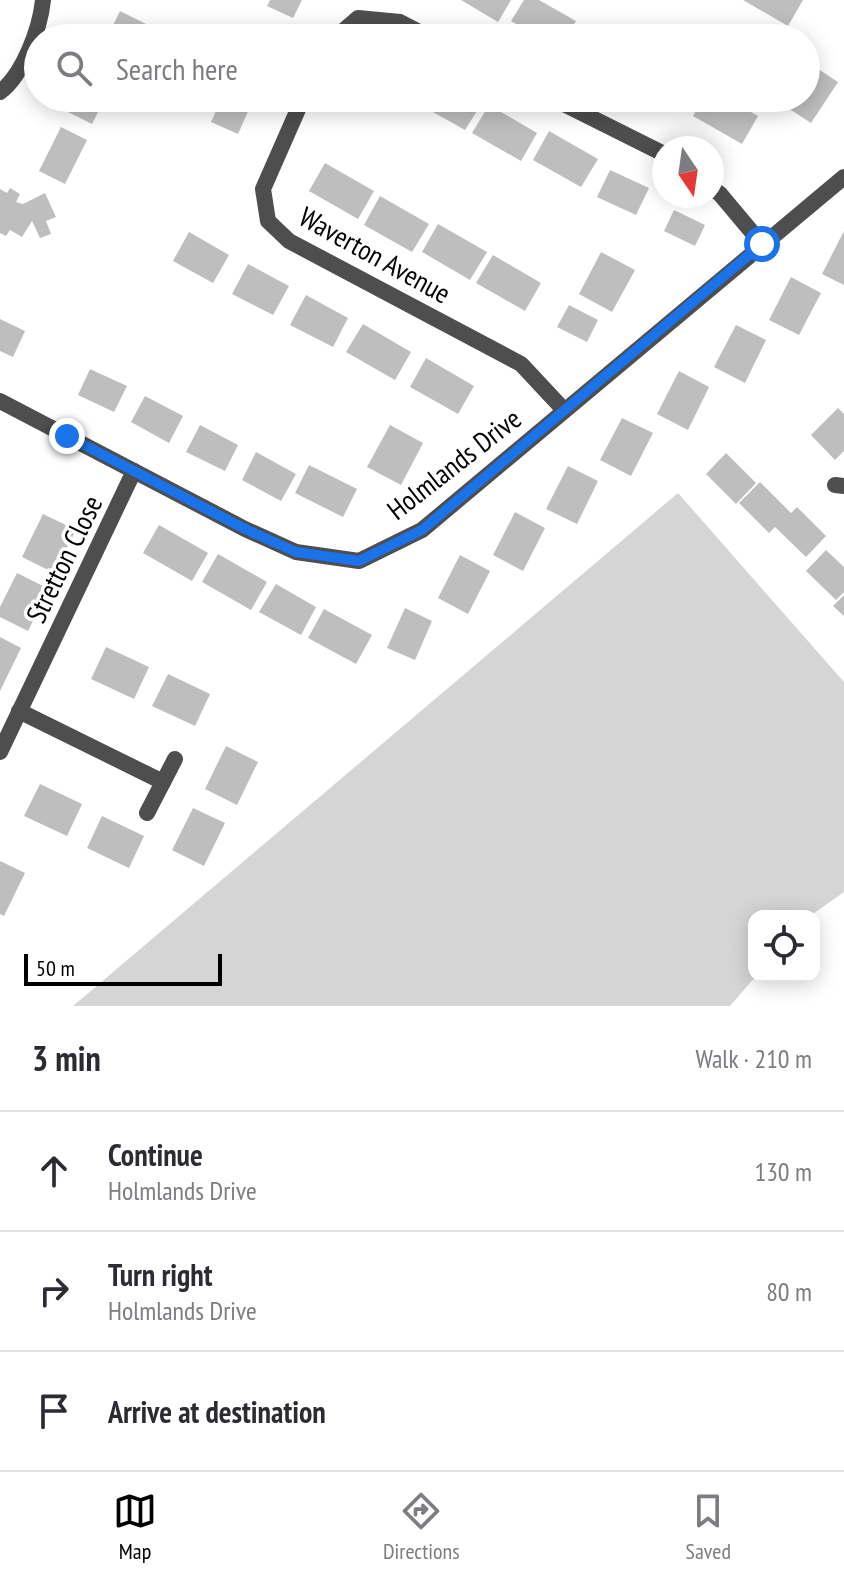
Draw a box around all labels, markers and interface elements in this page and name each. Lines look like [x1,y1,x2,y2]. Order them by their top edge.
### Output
search box [24,24,820,112]
icon: search [52,46,96,90]
text: Search here [116,49,238,88]
north arrow [652,136,724,208]
street label: Waverton Avenue [293,198,458,311]
route start [744,226,780,262]
street label: Holmlands Drive [379,400,528,528]
route end [49,418,85,454]
street label: Stretton Close [17,489,110,628]
map controls [748,910,820,982]
button: locate [748,910,820,982]
scale bar [24,950,222,986]
text: 50 m [36,954,75,982]
text: 3 min [32,1036,101,1080]
text: Walk · 210 m [695,1042,812,1075]
text: Continue [108,1135,203,1174]
icon: ahead [32,1149,76,1193]
text: 130 m [754,1155,812,1188]
text: Holmlands Drive [108,1174,257,1207]
text: Turn right [108,1255,212,1294]
icon: right [32,1269,76,1313]
text: 80 m [766,1275,812,1308]
text: Holmlands Drive [108,1294,257,1327]
icon: arrive [32,1389,76,1433]
text: Arrive at destination [108,1392,326,1431]
tab: Map [113,1489,157,1565]
tab: Directions [383,1489,460,1565]
tab: Saved [686,1489,731,1565]

